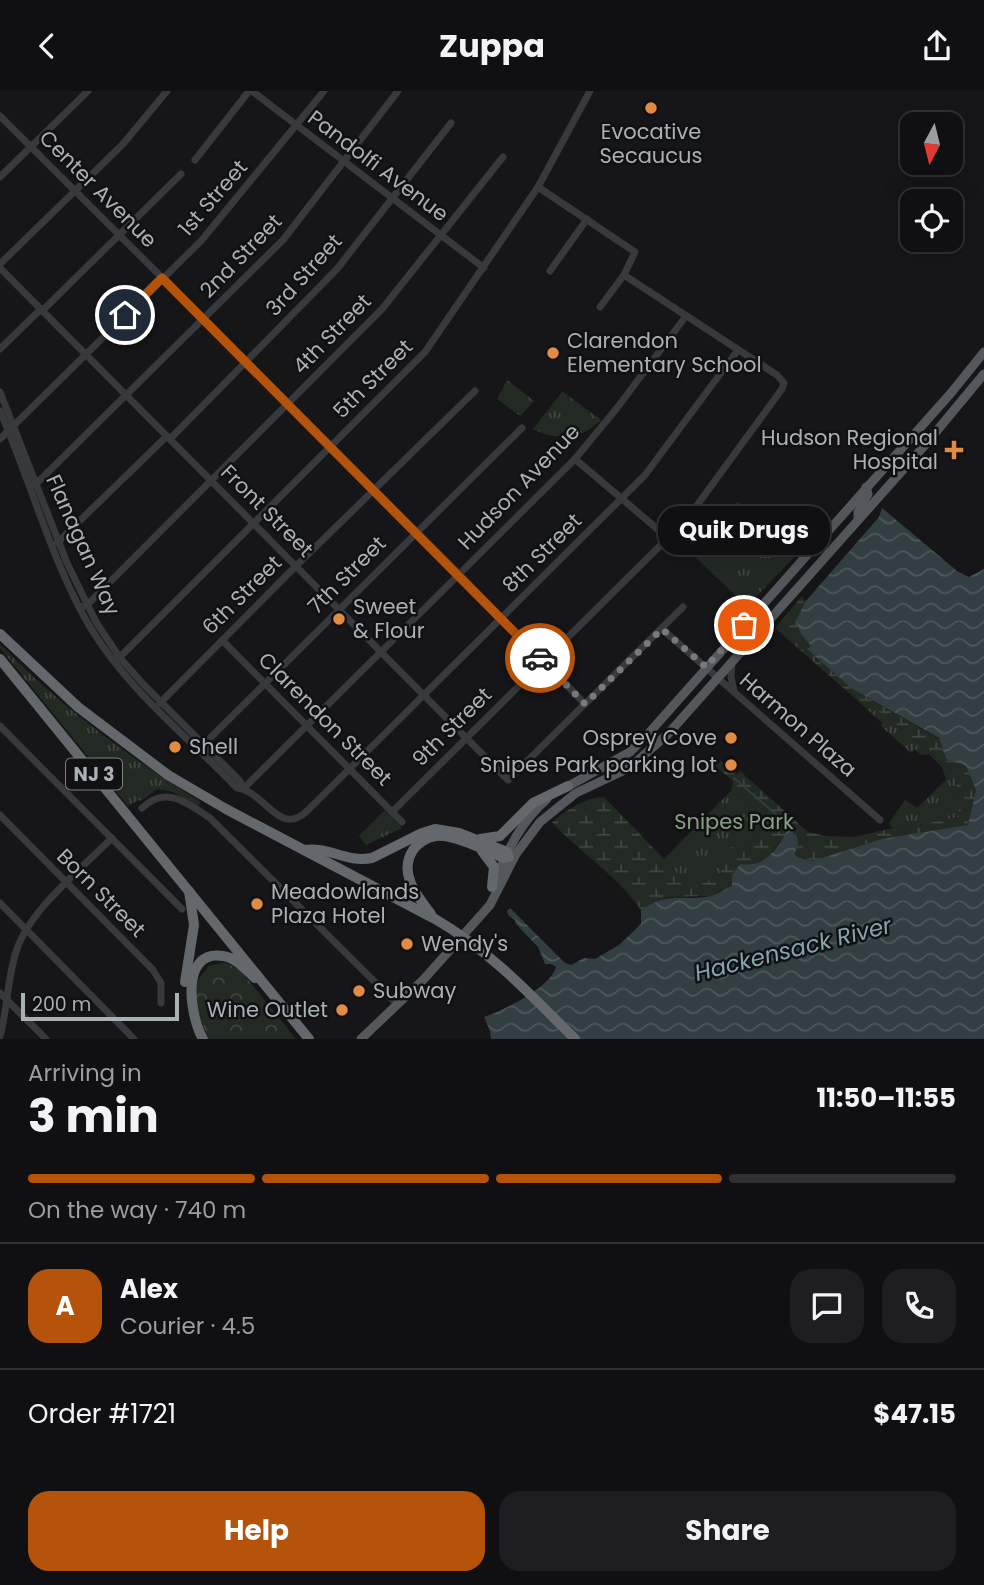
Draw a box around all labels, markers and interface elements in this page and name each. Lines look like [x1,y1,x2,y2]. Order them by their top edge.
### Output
text: Zuppa [439,23,545,68]
icon: back [28,27,66,65]
icon: share [918,27,956,65]
marker: Evocative Secaucus [643,100,659,116]
street label: Pandolfi Avenue [302,103,455,228]
north arrow [900,112,962,175]
map controls [900,112,963,252]
place label: Evocative Secaucus [600,117,702,170]
street label: Center Avenue [33,123,164,254]
street label: 1st Street [171,153,254,242]
button: locate [900,189,963,252]
street label: 2nd Street [193,207,288,304]
street label: 3rd Street [259,227,348,322]
pin [95,285,155,345]
street label: 4th Street [286,287,377,380]
icon: home [106,296,144,334]
place label: Clarendon Elementary School [567,326,762,379]
street label: 5th Street [327,333,419,425]
marker: Clarendon Elementary School [545,345,561,361]
street label: Hudson Avenue [451,417,586,556]
place label: Hudson Regional Hospital [761,423,938,476]
marker: Hudson Regional Hospital [944,440,964,460]
street label: Front Street [215,458,320,563]
street label: Flanagan Way [39,470,128,620]
callout: Quik Drugs [658,506,830,555]
street label: 8th Street [496,507,588,599]
text: Quik Drugs [679,514,809,546]
street label: 7th Street [301,529,392,620]
street label: 6th Street [196,549,288,641]
place label: Sweet & Flour [353,592,425,645]
pin [714,595,774,655]
icon: bag [725,606,763,644]
marker: Sweet & Flour [331,611,347,627]
courier [505,623,575,693]
icon: car [521,639,559,677]
street label: Clarendon Street [252,645,399,792]
street label: Harmon Plaza [734,666,863,783]
street label: 9th Street [406,681,498,773]
place label: Osprey Cove [583,723,717,752]
marker: Osprey Cove [723,730,739,746]
place label: Shell [189,732,238,761]
marker: Shell [167,739,183,755]
place label: Snipes Park parking lot [480,750,717,779]
marker: Snipes Park parking lot [723,757,739,773]
road number: NJ 3 [66,759,122,789]
park label: Snipes Park [674,807,794,836]
street label: Born Street [51,842,152,943]
place label: Meadowlands Plaza Hotel [271,877,419,930]
marker: Meadowlands Plaza Hotel [249,896,265,912]
water label: Hackensack River [691,909,896,989]
place label: Wendy's [421,929,508,958]
marker: Wendy's [399,936,415,952]
place label: Subway [373,976,456,1005]
marker: Subway [351,983,367,999]
scale bar [21,990,178,1022]
text: 200 m [32,991,91,1018]
place label: Wine Outlet [207,995,328,1024]
marker: Wine Outlet [334,1002,350,1018]
text: Arriving in [28,1057,142,1089]
text: 11:50–11:55 [816,1080,956,1116]
text: 3 min [28,1084,159,1148]
text: On the way · 740 m [28,1194,246,1226]
button: chat [790,1269,864,1343]
button: phone [882,1269,956,1343]
text: Alex [120,1271,178,1307]
text: A [55,1288,75,1324]
text: Courier · 4.5 [120,1310,255,1342]
text: Order #1721 [28,1396,176,1432]
text: $47.15 [873,1396,956,1432]
button: Help [28,1491,485,1571]
button: Share [499,1491,956,1571]

